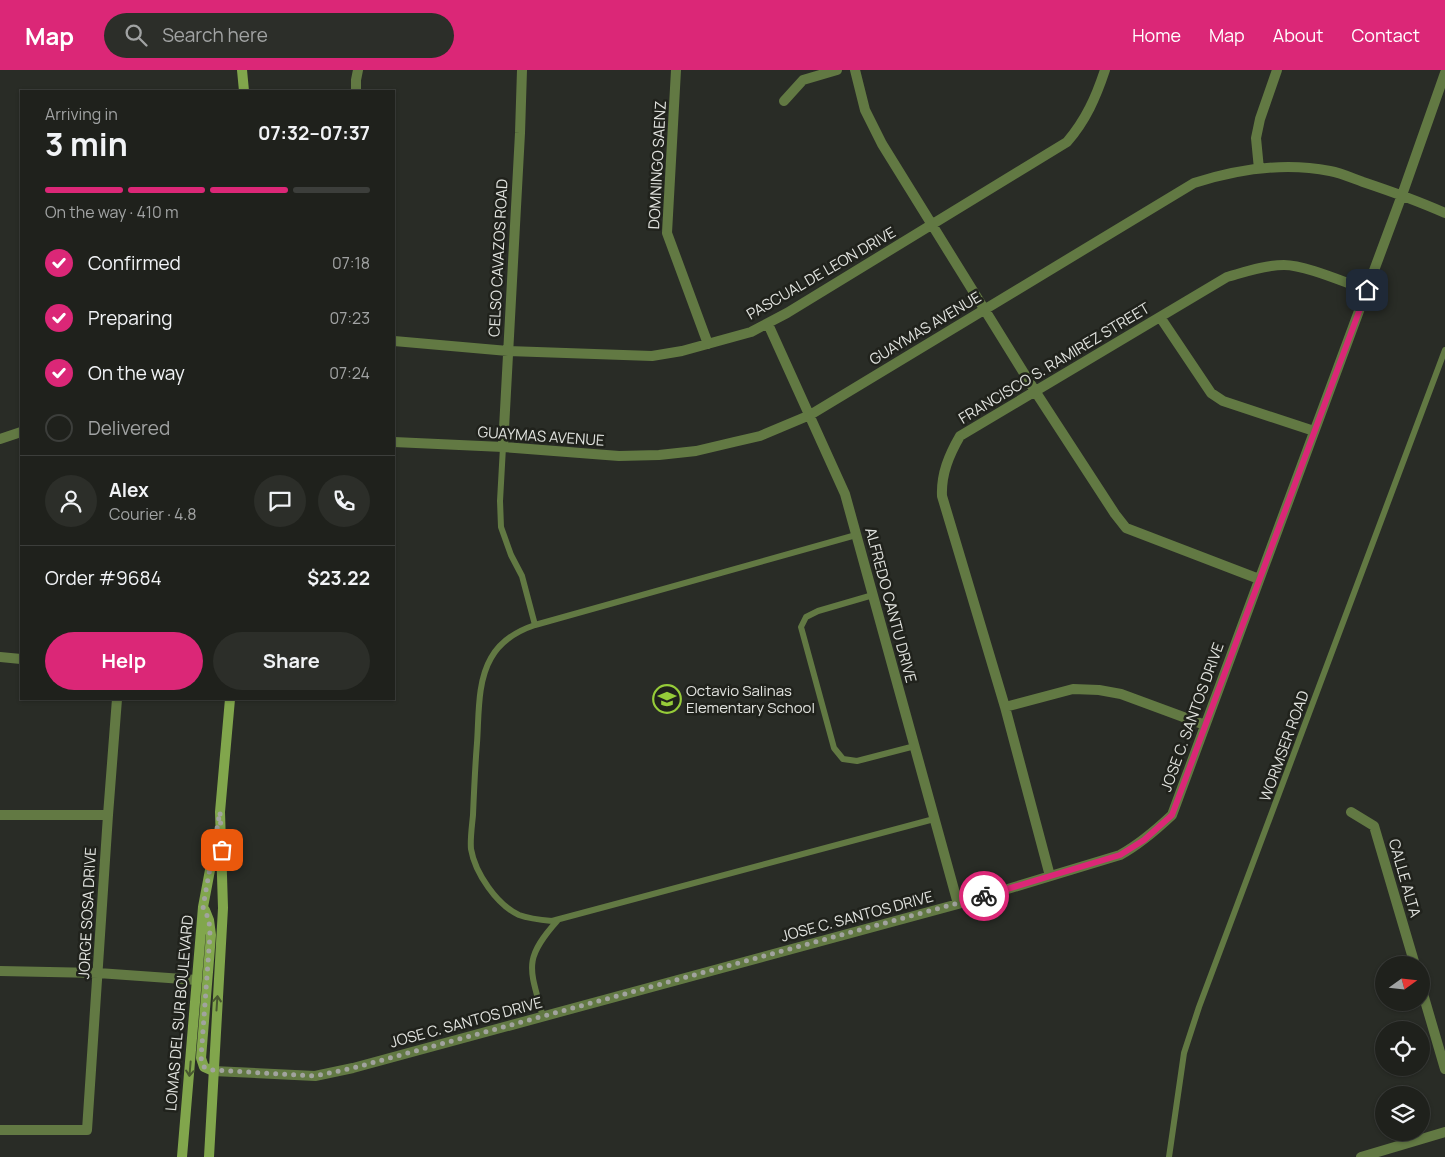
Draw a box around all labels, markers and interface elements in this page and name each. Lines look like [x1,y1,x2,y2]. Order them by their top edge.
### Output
search box [104,13,454,58]
text: Map [25,19,74,52]
icon: search [122,21,150,49]
text: Search here [162,22,268,48]
text: Home [1132,23,1181,47]
text: Map [1209,23,1245,47]
text: About [1273,23,1323,47]
text: Contact [1351,23,1420,47]
street label: DOMNINGO SAENZ [643,100,671,230]
text: Arriving in [45,103,118,125]
text: 07:32–07:37 [258,120,370,146]
text: 3 min [45,122,128,166]
street label: CELSO CAVAZOS ROAD [483,178,513,338]
text: On the way · 410 m [45,201,179,223]
street label: PASCUAL DE LEON DRIVE [743,222,899,324]
icon: check [45,249,73,277]
text: Confirmed [88,250,181,276]
text: 07:18 [332,252,370,274]
pin [1346,269,1388,311]
icon: home [1353,276,1381,304]
street label: GUAYMAS AVENUE [865,286,985,370]
street label: FRANCISCO S. RAMIREZ STREET [955,297,1154,429]
icon: check [45,304,73,332]
text: Preparing [88,305,173,331]
text: 07:23 [329,307,370,329]
icon: check [45,359,73,387]
text: On the way [88,360,185,386]
text: 07:24 [329,362,370,384]
text: Delivered [88,415,170,441]
street label: GUAYMAS AVENUE [477,421,605,451]
button: person [45,475,97,527]
button: chat [254,475,306,527]
button: phone [318,475,370,527]
text: Alex [109,477,149,503]
text: Courier · 4.8 [109,503,197,525]
street label: ALFREDO CANTU DRIVE [860,525,922,685]
text: Order #9684 [45,565,162,591]
text: $23.22 [307,565,370,591]
button: Help [45,632,203,690]
button: Share [213,632,370,690]
street label: JOSE C. SANTOS DRIVE [1155,640,1229,794]
place label: Octavio Salinas Elementary School [686,680,815,718]
school or university icon: Octavio Salinas Elementary School [652,684,682,714]
street label: WORMSER ROAD [1254,688,1314,804]
pin [201,829,243,871]
icon: bag [208,836,236,864]
street label: CALLE ALTA [1384,836,1426,920]
street label: JORGE SOSA DRIVE [73,847,101,979]
courier [959,871,1009,921]
icon: bike [970,882,998,910]
street label: JOSE C. SANTOS DRIVE [778,886,936,946]
street label: LOMAS DEL SUR BOULEVARD [160,914,198,1112]
north arrow [1375,956,1430,1011]
map controls [1375,956,1430,1141]
street label: JOSE C. SANTOS DRIVE [387,992,545,1052]
one-way arrow [212,996,221,1012]
button: locate [1375,1021,1430,1076]
one-way arrow [185,1061,194,1077]
button: layers [1375,1086,1430,1141]

